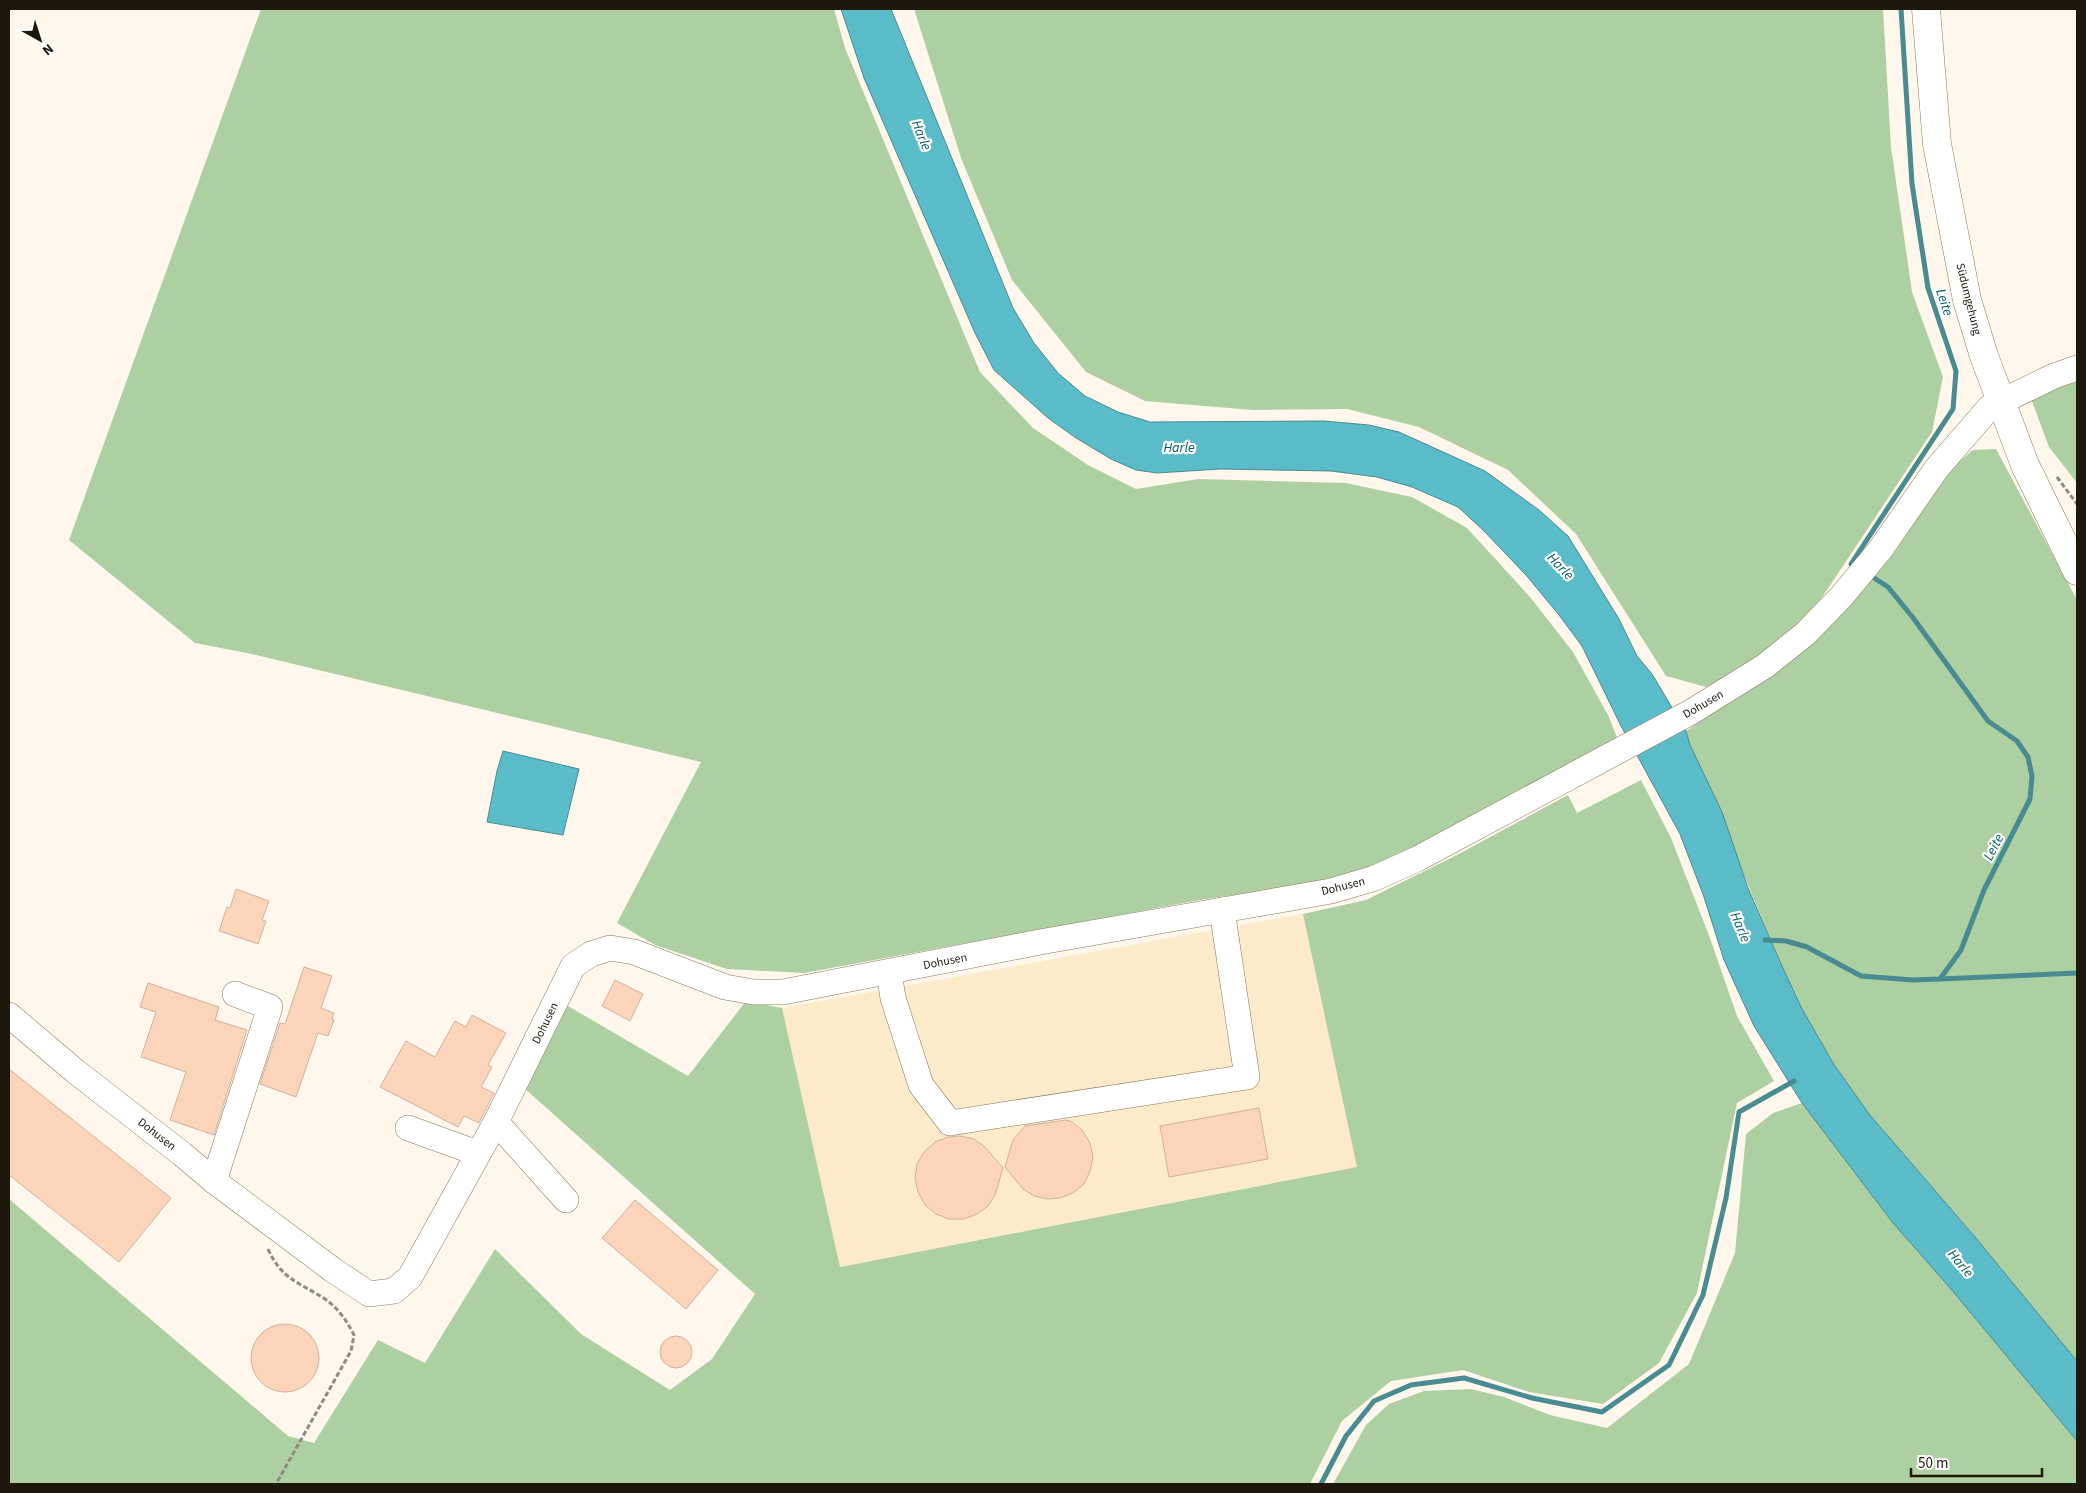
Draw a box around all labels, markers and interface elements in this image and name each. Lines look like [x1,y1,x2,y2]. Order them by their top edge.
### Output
north arrow [15,15,65,65]
text: N [38,39,57,60]
water label: Harle [906,117,936,154]
street label: Südumgehung [1951,261,1986,337]
water label: Leite [1930,286,1958,319]
water label: Harle [1163,438,1195,458]
water label: Harle [1542,549,1579,585]
street label: Dohusen [1680,686,1727,723]
water label: Leite [1979,830,2009,864]
street label: Dohusen [1319,873,1367,900]
water label: Harle [1725,909,1755,946]
street label: Dohusen [922,949,969,974]
street label: Dohusen [528,1000,563,1047]
street label: Dohusen [134,1114,179,1155]
water label: Harle [1943,1245,1978,1282]
scale bar [1911,1446,2042,1478]
text: 50 m [1918,1453,1948,1474]

